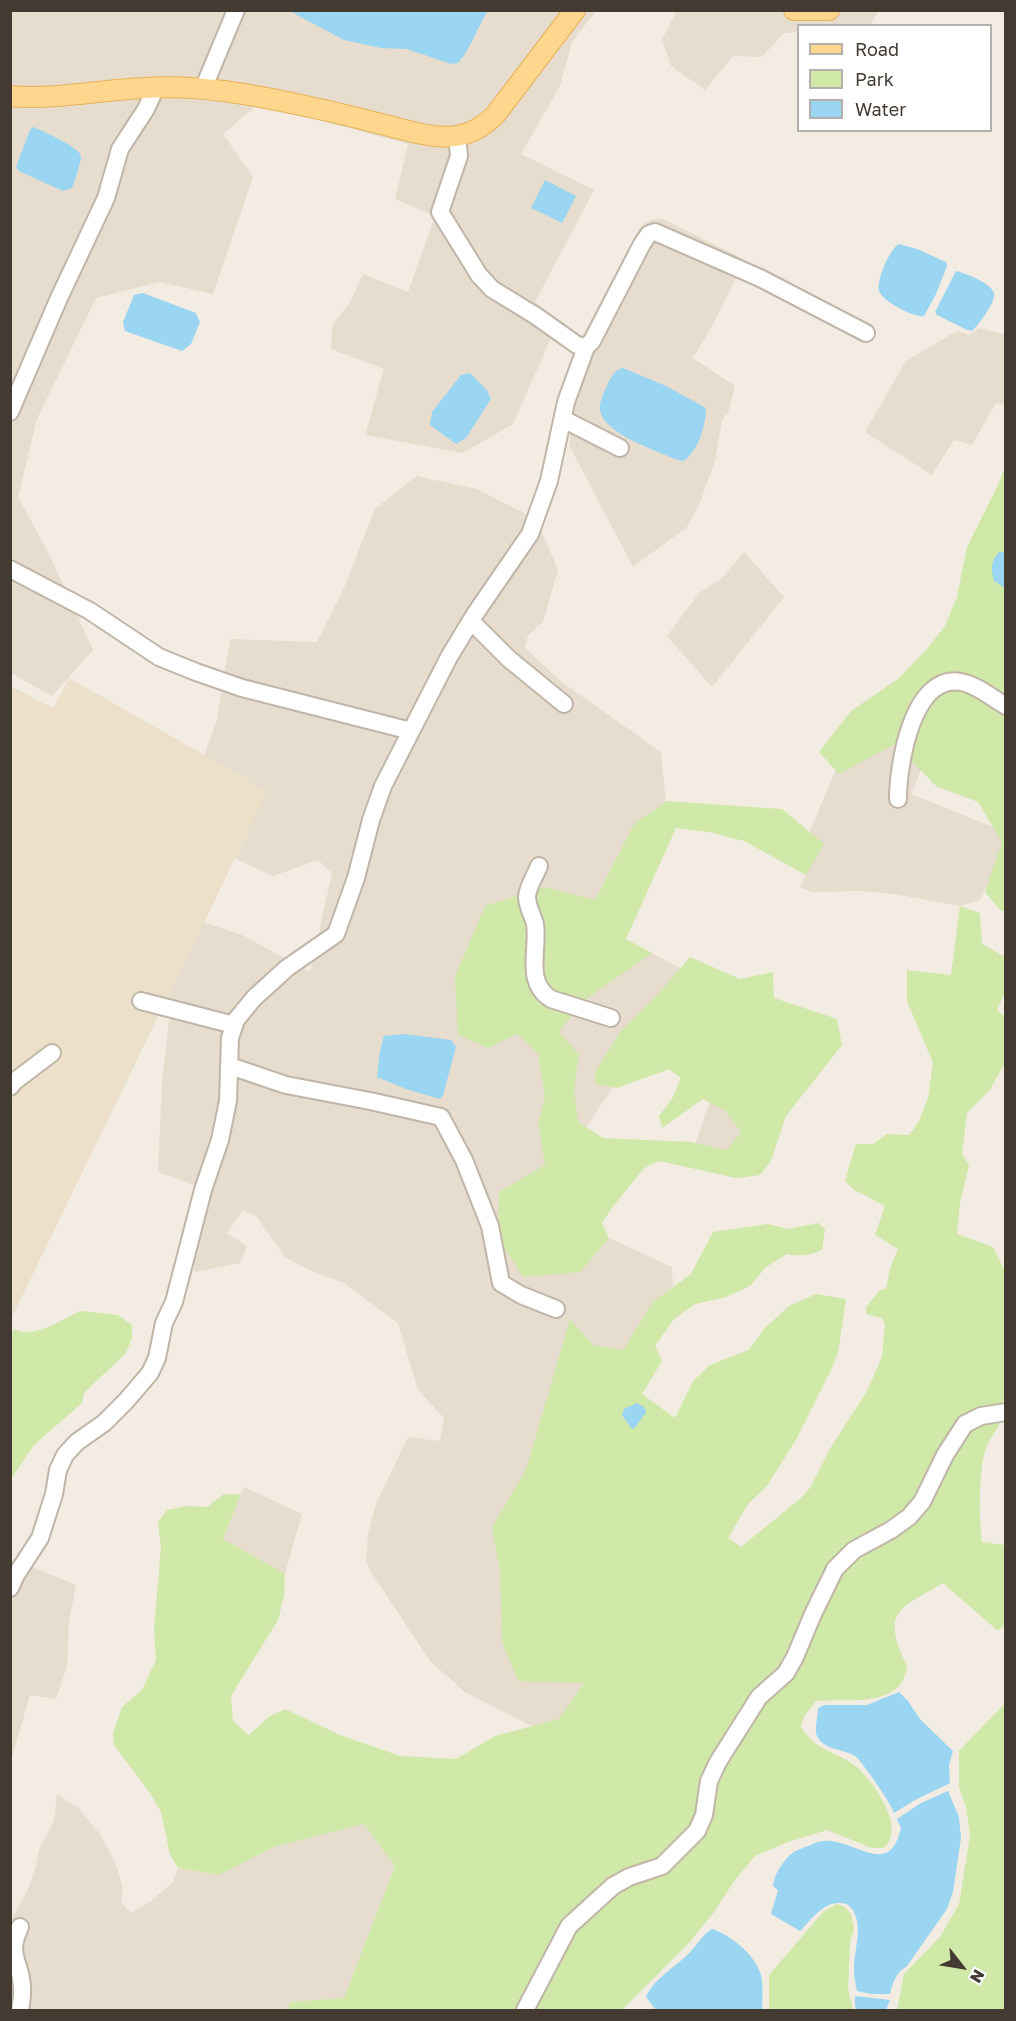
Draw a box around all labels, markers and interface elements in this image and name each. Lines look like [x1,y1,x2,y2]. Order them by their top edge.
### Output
legend [797,24,992,132]
text: Road [855,38,899,60]
text: Park [855,68,894,90]
text: Water [855,98,906,120]
north arrow [932,1937,992,1997]
text: N [966,1966,989,1987]

